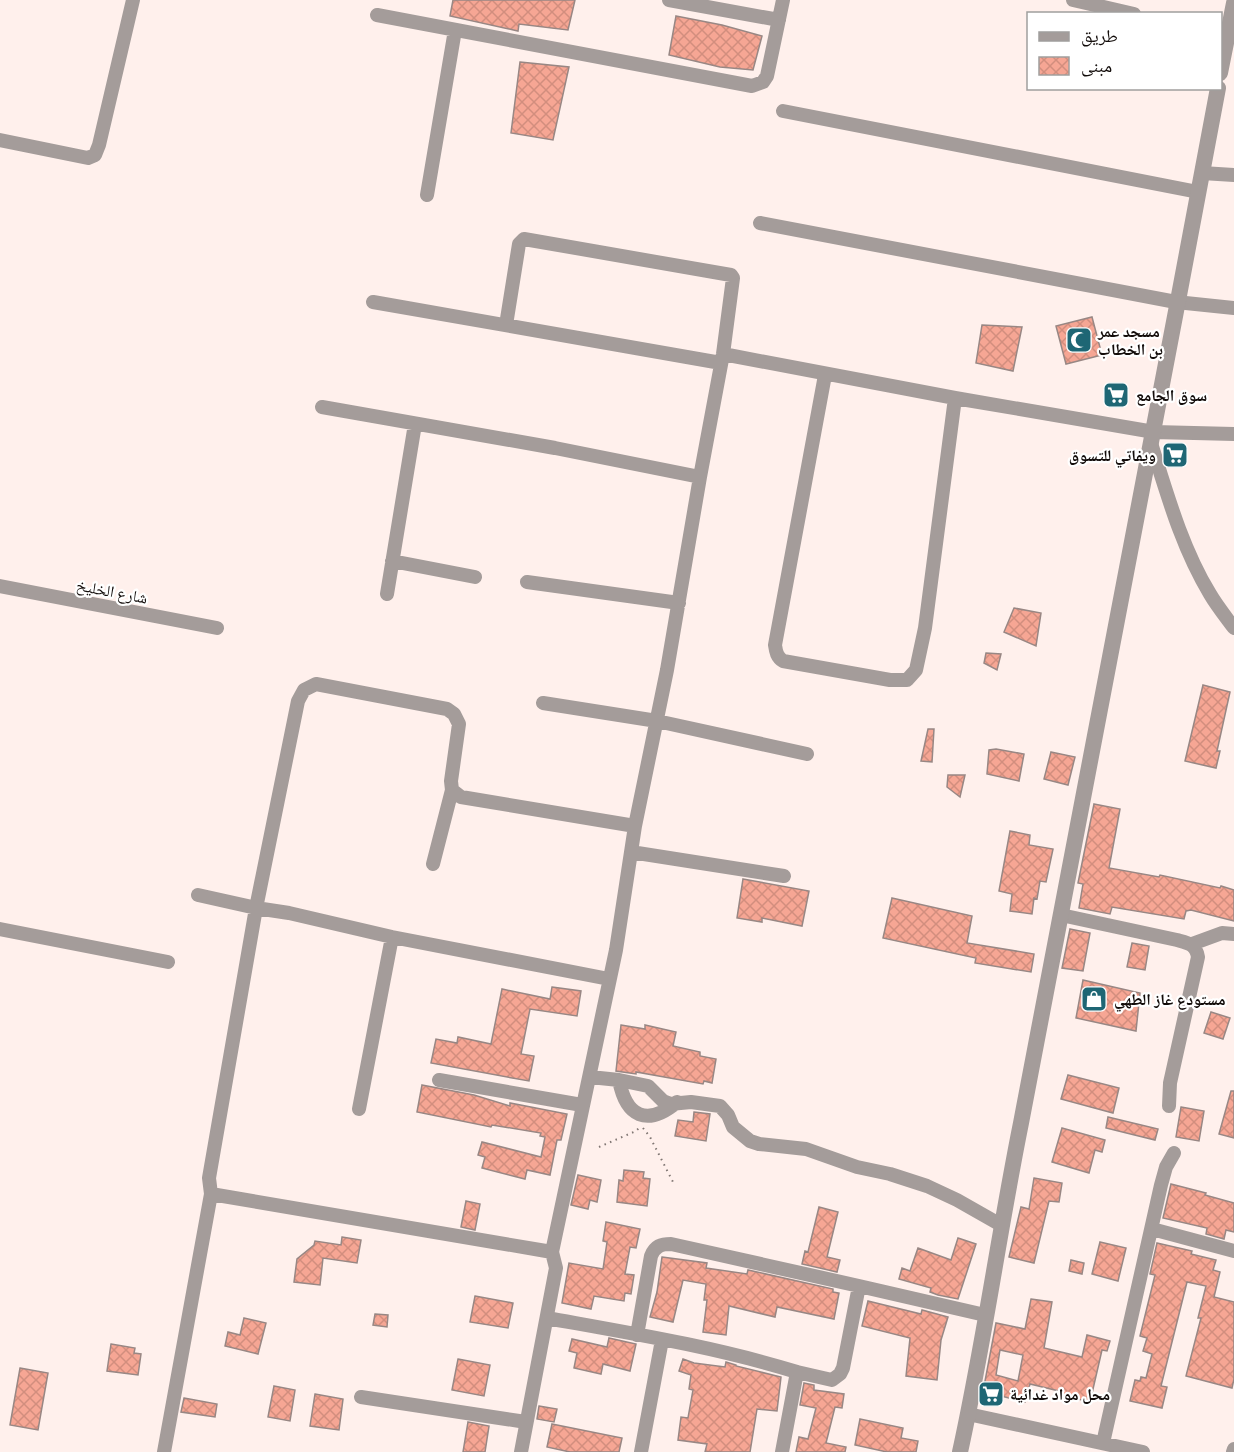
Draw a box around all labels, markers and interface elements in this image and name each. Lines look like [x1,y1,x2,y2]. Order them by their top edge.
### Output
legend [1027,12,1222,90]
text: طريق [1081,23,1118,53]
text: مبنى [1081,53,1112,83]
place label: مسجد عمر بن الخطاب [1097,320,1163,365]
mosque icon: مسجد عمر بن الخطاب [1064,325,1094,355]
supermarket icon: سوق الجامع [1101,380,1131,410]
place label: سوق الجامع [1136,384,1207,411]
supermarket icon: ويفاتي للتسوق [1160,440,1190,470]
place label: ويفاتي للتسوق [1069,444,1156,471]
street label: شارع الخليخ [74,573,150,614]
shop icon: مستودع غاز الطهي [1079,984,1109,1014]
place label: مستودع غاز الطهي [1114,988,1226,1015]
supermarket icon: محل مواد غدائية [976,1379,1006,1409]
place label: محل مواد غدائية [1010,1383,1110,1410]

